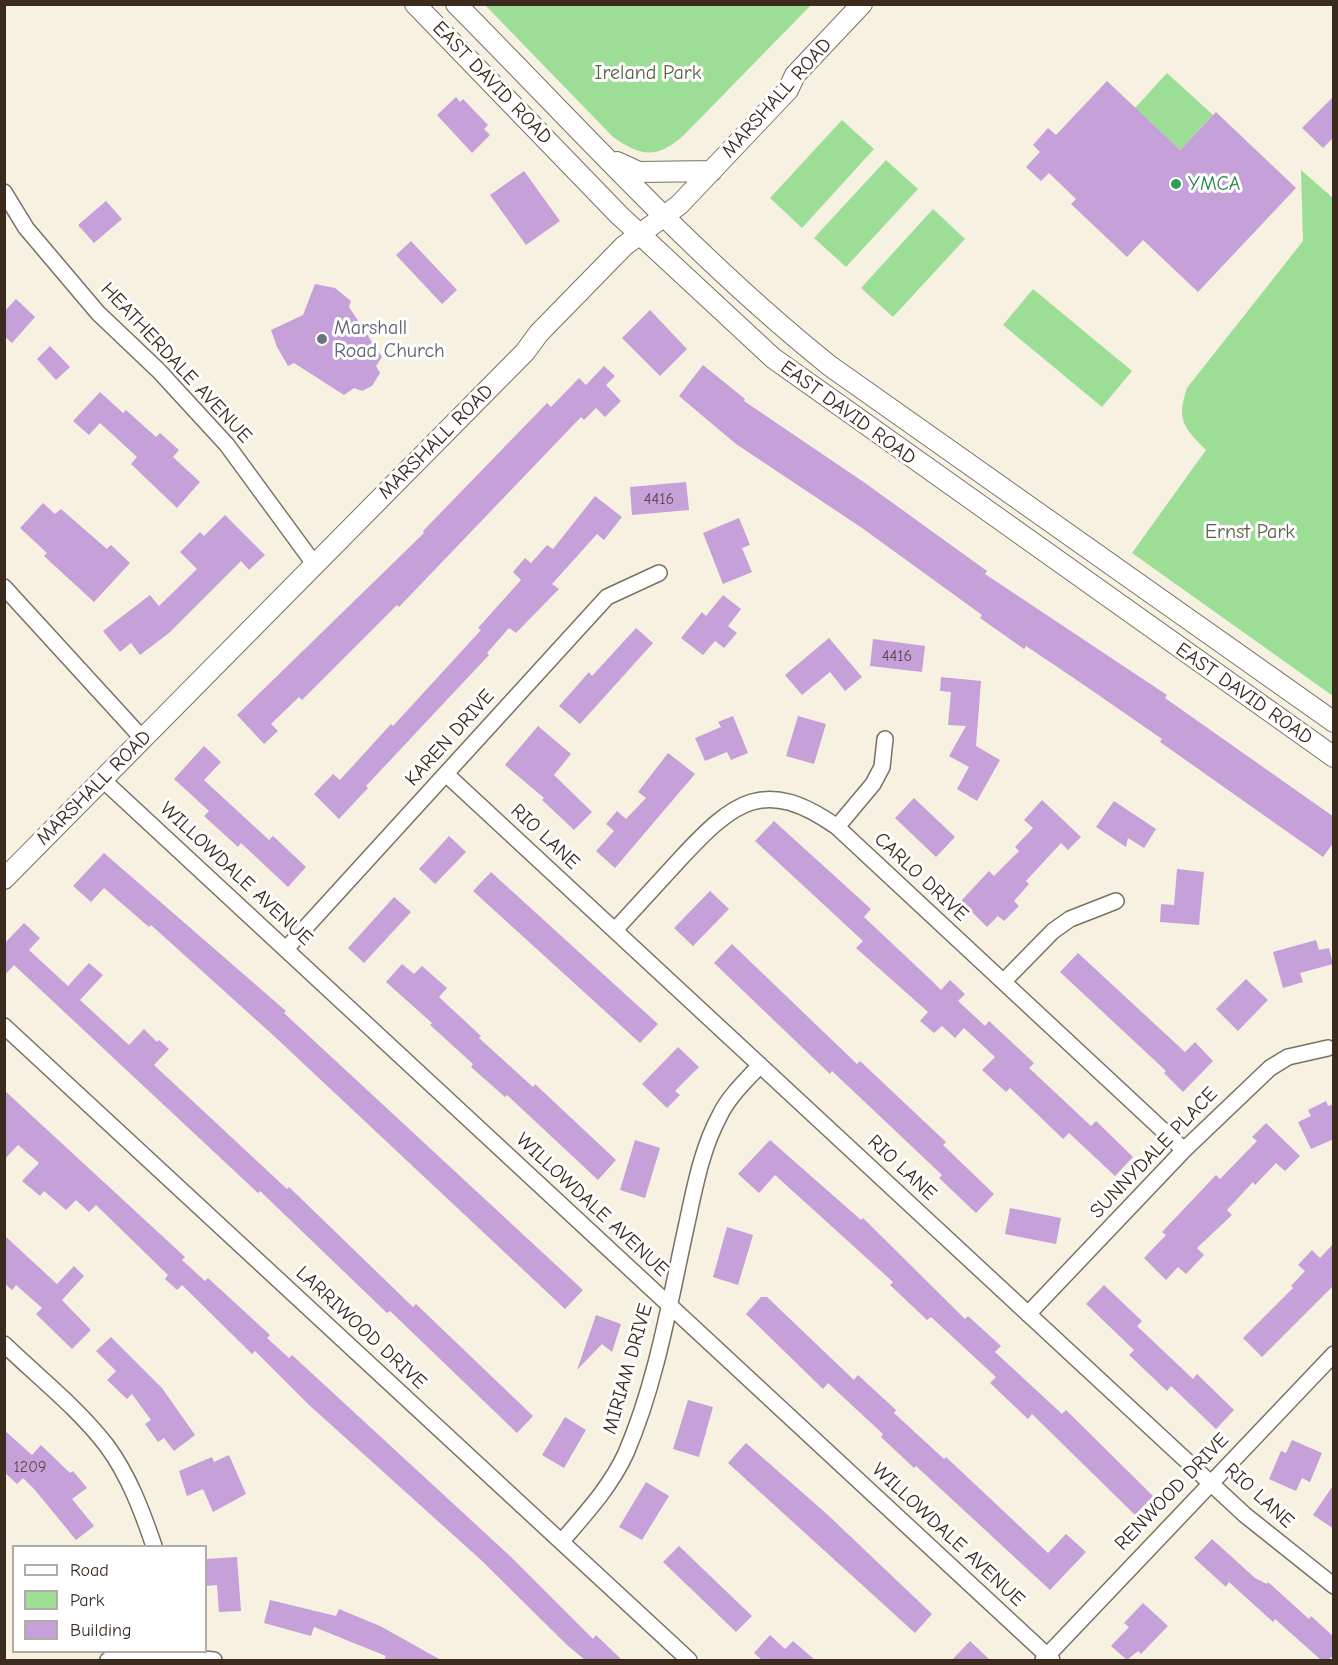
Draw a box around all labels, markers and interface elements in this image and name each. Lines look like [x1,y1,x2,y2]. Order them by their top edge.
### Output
street label: EAST DAVID ROAD [427,16,557,150]
street label: MARSHALL ROAD [717,33,837,163]
park label: Ireland Park [595,61,701,85]
place label: YMCA [1188,172,1240,196]
marker: YMCA [1169,177,1183,191]
street label: HEATHERDALE AVENUE [95,278,257,448]
place label: Marshall Road Church [334,316,445,363]
marker: Marshall Road Church [315,332,329,346]
street label: EAST DAVID ROAD [775,356,921,470]
street label: MARSHALL ROAD [373,379,499,505]
house number: 4416 [644,489,674,509]
park label: Ernst Park [1205,520,1295,544]
street label: EAST DAVID ROAD [1171,638,1317,750]
house number: 4416 [882,646,912,666]
street label: KAREN DRIVE [400,685,500,791]
street label: MARSHALL ROAD [31,725,157,851]
street label: WILLOWDALE AVENUE [155,797,317,951]
street label: RIO LANE [506,799,584,875]
street label: CARLO DRIVE [869,827,973,927]
street label: SUNNYDALE PLACE [1085,1082,1223,1224]
street label: WILLOWDALE AVENUE [511,1128,673,1282]
street label: RIO LANE [863,1130,941,1206]
street label: LARRIWOOD DRIVE [291,1261,431,1395]
street label: MIRIAM DRIVE [598,1301,658,1437]
street label: RENWOOD DRIVE [1110,1428,1234,1556]
house number: 1209 [14,1457,46,1477]
street label: WILLOWDALE AVENUE [867,1458,1029,1612]
street label: RIO LANE [1219,1458,1299,1534]
legend [12,1545,207,1653]
text: Road [70,1560,109,1581]
text: Park [70,1590,104,1611]
text: Building [70,1620,132,1641]

